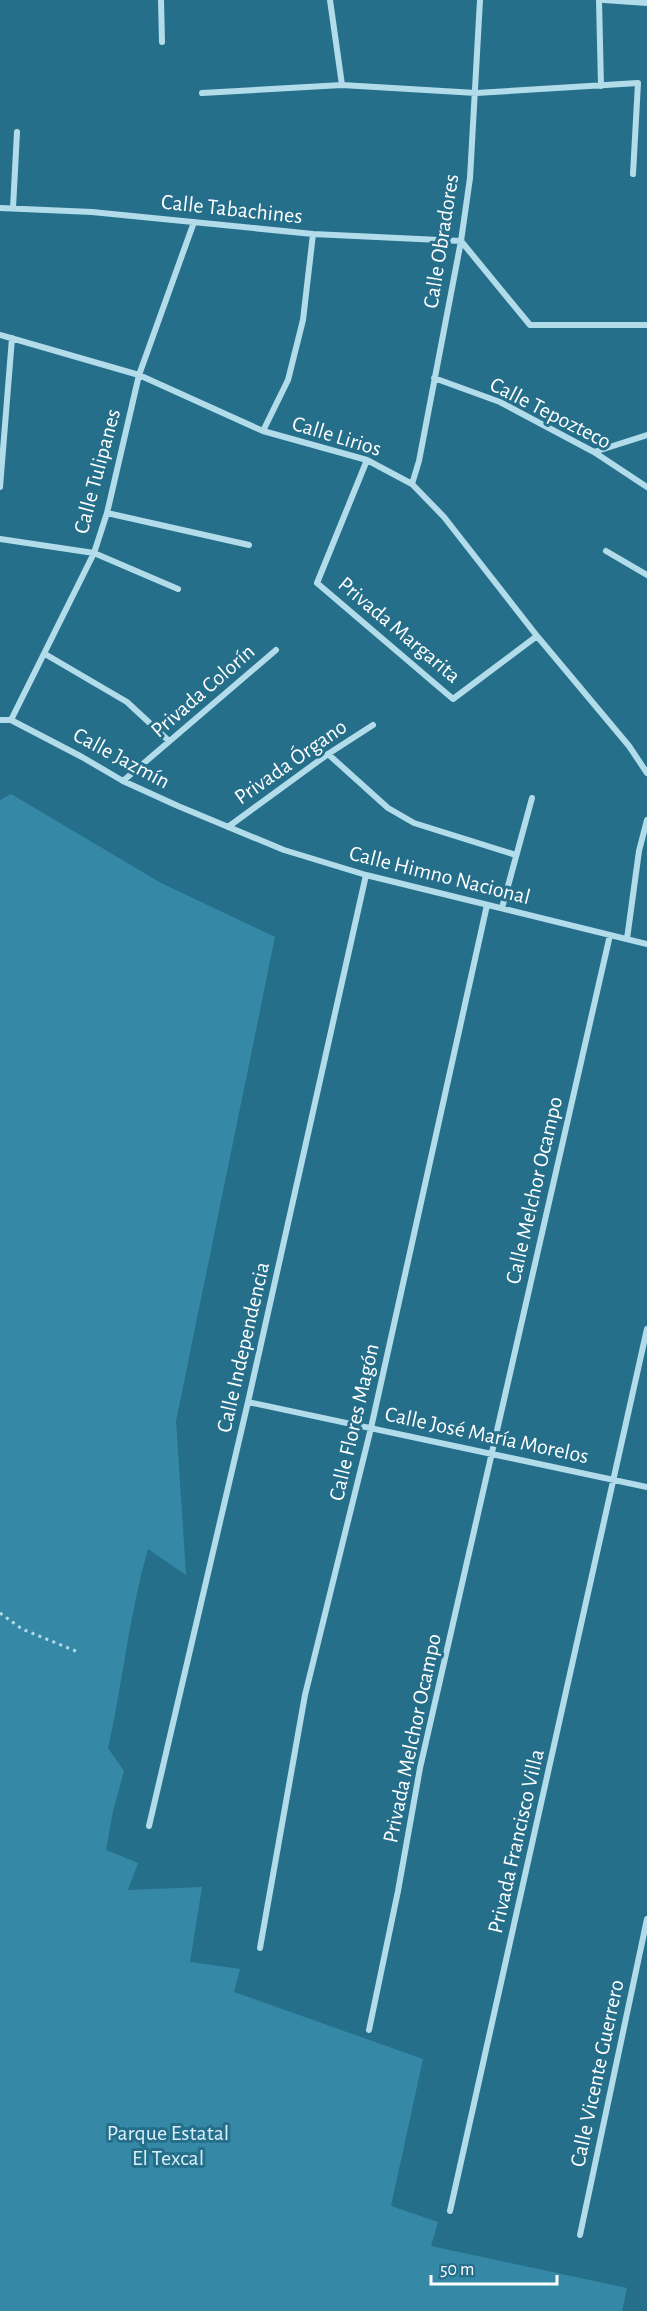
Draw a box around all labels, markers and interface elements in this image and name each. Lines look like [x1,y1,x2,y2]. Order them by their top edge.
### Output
street label: Calle Obradores [420,172,462,310]
street label: Calle Tabachines [160,191,304,227]
street label: Calle Tepozteco [486,373,615,453]
street label: Calle Tulipanes [70,407,124,536]
street label: Calle Lirios [289,412,384,460]
street label: Privada Margarita [334,572,465,687]
street label: Privada Colorín [147,640,259,742]
street label: Privada Órgano [230,714,351,809]
street label: Calle Jazmín [70,723,174,793]
street label: Calle Himno Nacional [347,842,533,908]
street label: Calle Melchor Ocampo [502,1094,566,1286]
street label: Calle Independencia [213,1260,273,1435]
street label: Calle Flores Magón [325,1341,383,1503]
street label: Calle José María Morelos [383,1403,591,1467]
street label: Privada Melchor Ocampo [379,1632,445,1845]
street label: Privada Francisco Villa [484,1747,548,1935]
street label: Calle Vicente Guerrero [566,1978,628,2169]
park label: Parque Estatal El Texcal [107,2122,229,2169]
scale bar [431,2248,557,2286]
text: 50 m [440,2261,474,2279]

